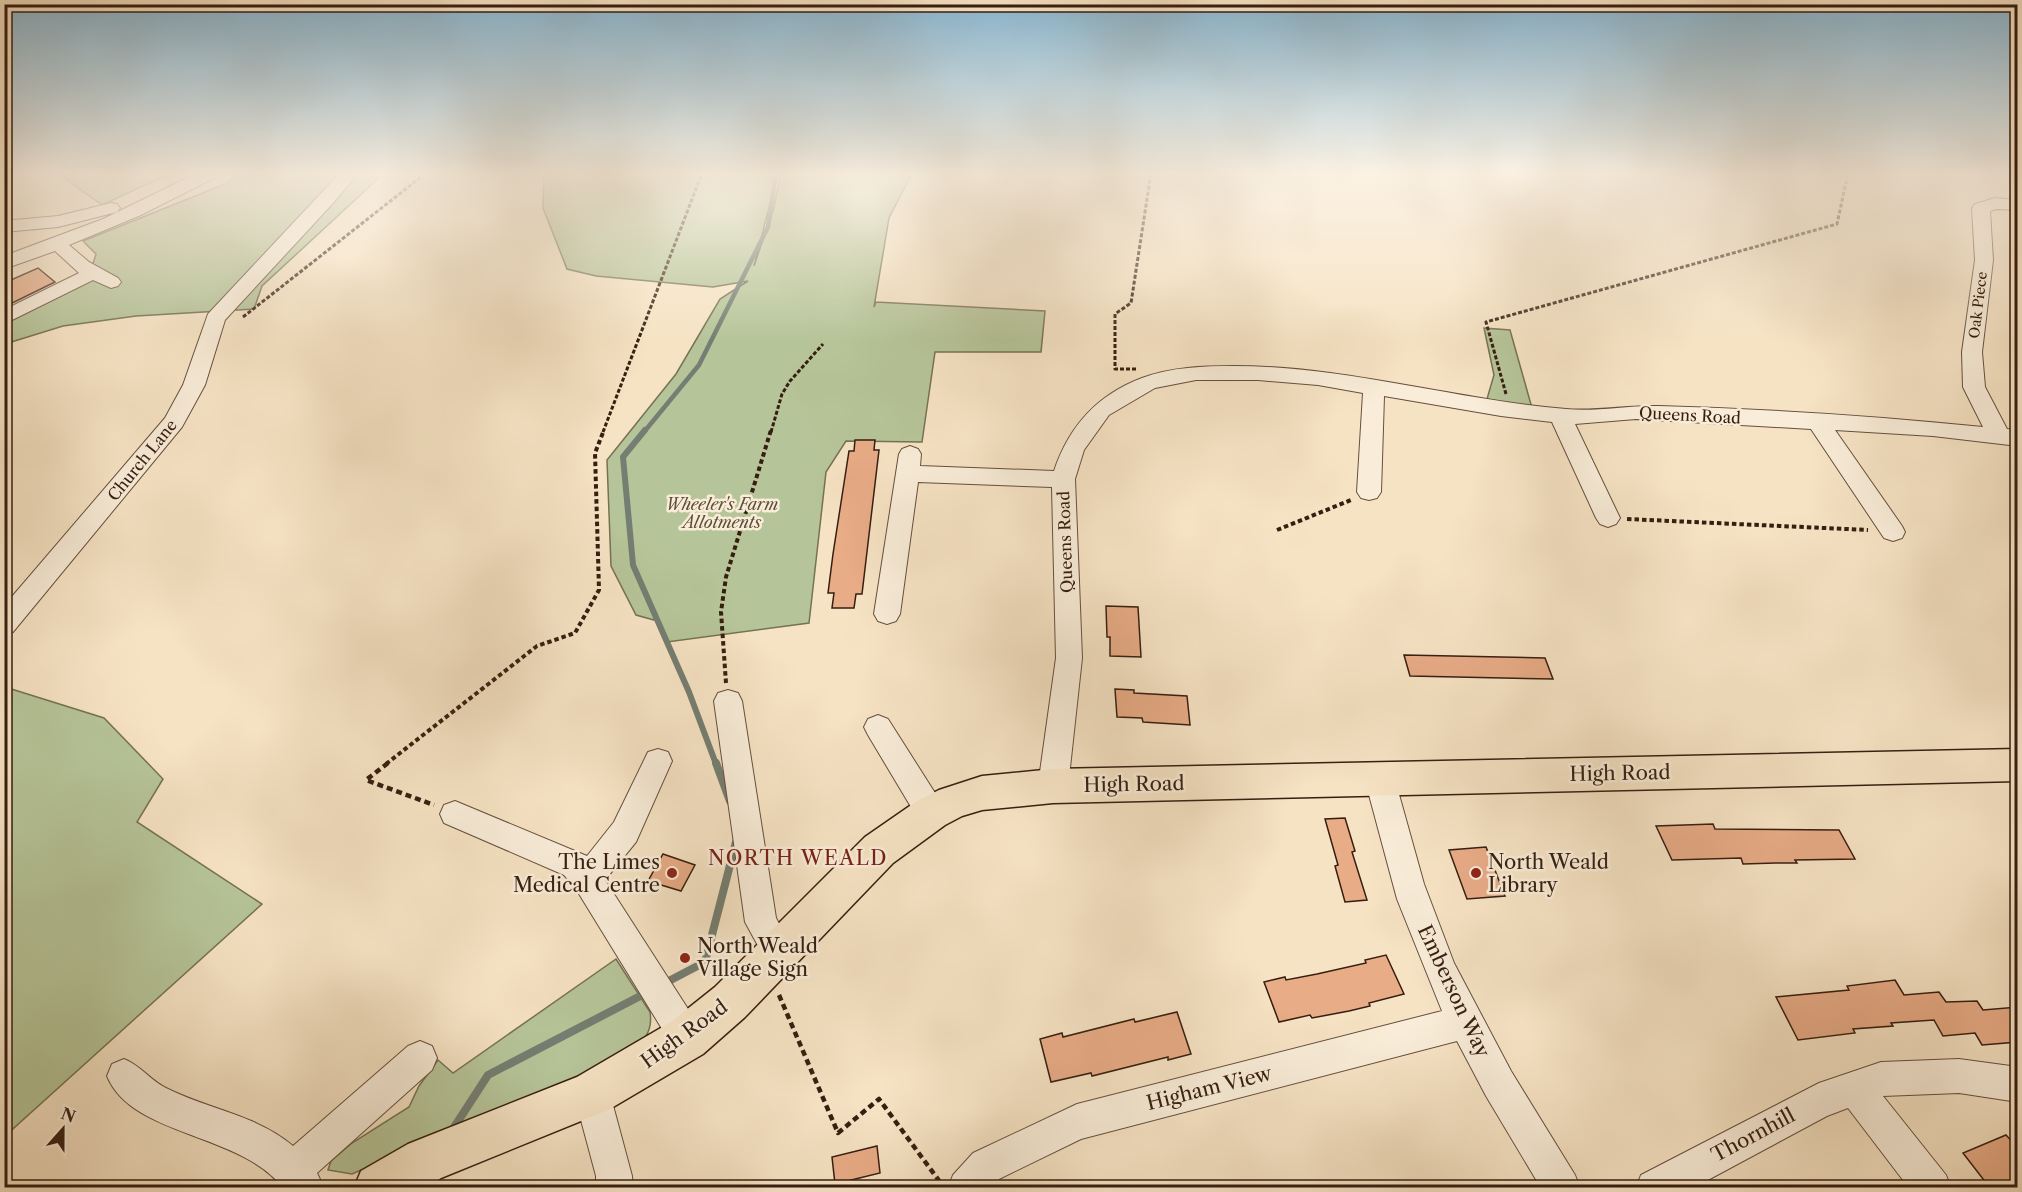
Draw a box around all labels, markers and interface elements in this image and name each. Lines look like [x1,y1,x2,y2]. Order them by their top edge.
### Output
street label: Oak Piece [1965,270,1991,339]
street label: Queens Road [1639,402,1742,428]
street label: Church Lane [103,415,181,505]
street label: Queens Road [1053,490,1077,593]
park label: Wheeler's Farm Allotments [666,494,778,532]
street label: High Road [1569,760,1671,786]
street label: High Road [1083,771,1185,797]
district label: NORTH WEALD [708,846,888,870]
place label: The Limes Medical Centre [513,850,660,897]
place label: North Weald Library [1488,850,1609,897]
marker: The Limes Medical Centre [665,866,679,880]
marker: North Weald Library [1469,866,1483,880]
street label: Emberson Way [1413,921,1496,1062]
place label: North Weald Village Sign [696,934,818,981]
marker: North Weald Village Sign [678,951,692,965]
street label: High Road [636,995,732,1073]
street label: Higham View [1144,1061,1274,1115]
north arrow [33,1099,93,1159]
text: N [58,1103,79,1127]
street label: Thornhill [1707,1103,1799,1167]

